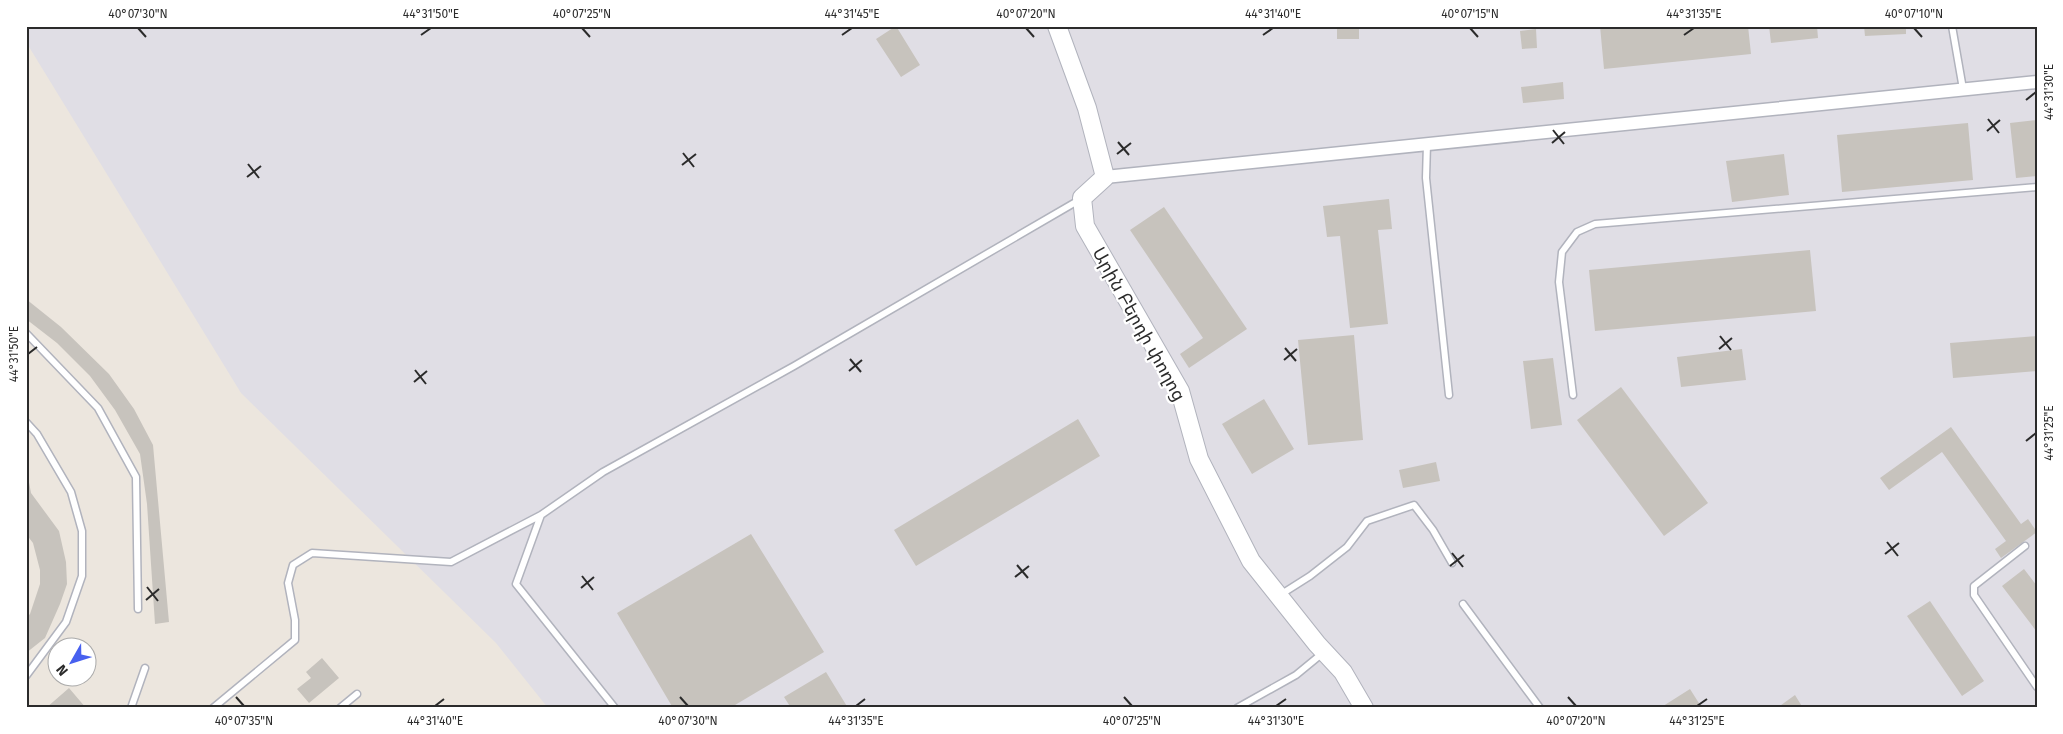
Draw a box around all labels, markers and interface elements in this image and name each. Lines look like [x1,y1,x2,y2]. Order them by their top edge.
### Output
text: 40°07'30"N [108,7,168,21]
text: 44°31'50"E [403,7,459,21]
text: 40°07'25"N [553,7,611,21]
text: 44°31'45"E [824,7,880,21]
text: 40°07'20"N [996,7,1056,21]
text: 44°31'40"E [1245,7,1301,21]
text: 40°07'15"N [1441,7,1499,21]
text: 44°31'35"E [1666,7,1722,21]
text: 40°07'10"N [1885,7,1943,21]
text: 44°31'30"E [2042,64,2056,120]
street label: Արին Բերդի փողոց [1088,243,1190,405]
text: 44°31'50"E [7,326,21,382]
text: 44°31'25"E [2042,405,2056,461]
north arrow [48,636,98,686]
text: N [53,661,72,679]
text: 40°07'35"N [215,714,273,728]
text: 44°31'40"E [407,714,463,728]
text: 40°07'30"N [658,714,718,728]
text: 44°31'35"E [828,714,884,728]
text: 40°07'25"N [1103,714,1161,728]
text: 44°31'30"E [1248,714,1304,728]
text: 40°07'20"N [1546,714,1606,728]
text: 44°31'25"E [1669,714,1725,728]

